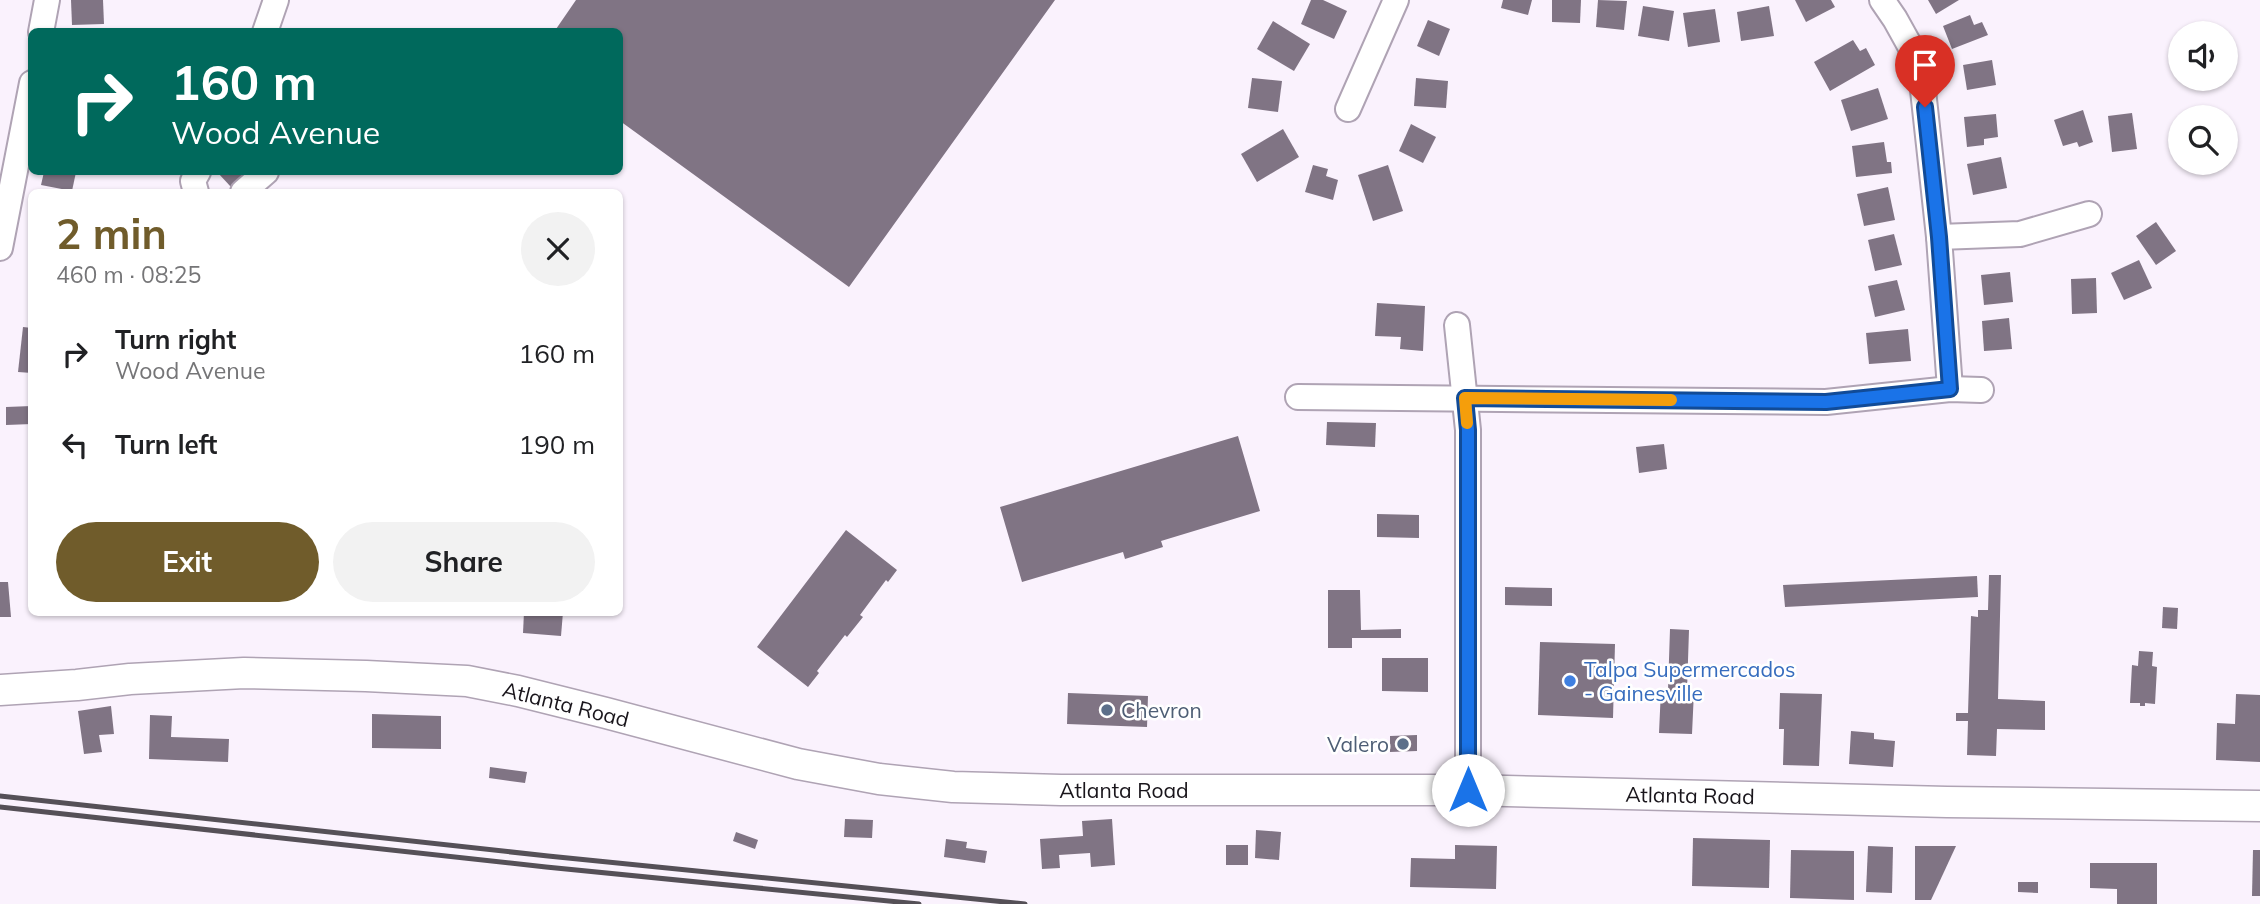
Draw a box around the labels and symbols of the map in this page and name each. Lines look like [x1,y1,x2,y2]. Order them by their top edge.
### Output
pin [1895,35,1955,107]
place label: Talpa Supermercados - Gainesville [1584,656,1795,706]
marker: Talpa Supermercados - Gainesville [1562,673,1578,689]
street label: Atlanta Road [500,676,632,732]
place label: Chevron [1121,697,1202,723]
marker: Chevron [1099,702,1115,718]
place label: Valero [1327,731,1389,757]
marker: Valero [1395,736,1411,752]
position arrow [1431,753,1505,827]
street label: Atlanta Road [1059,777,1189,803]
street label: Atlanta Road [1625,781,1755,809]

